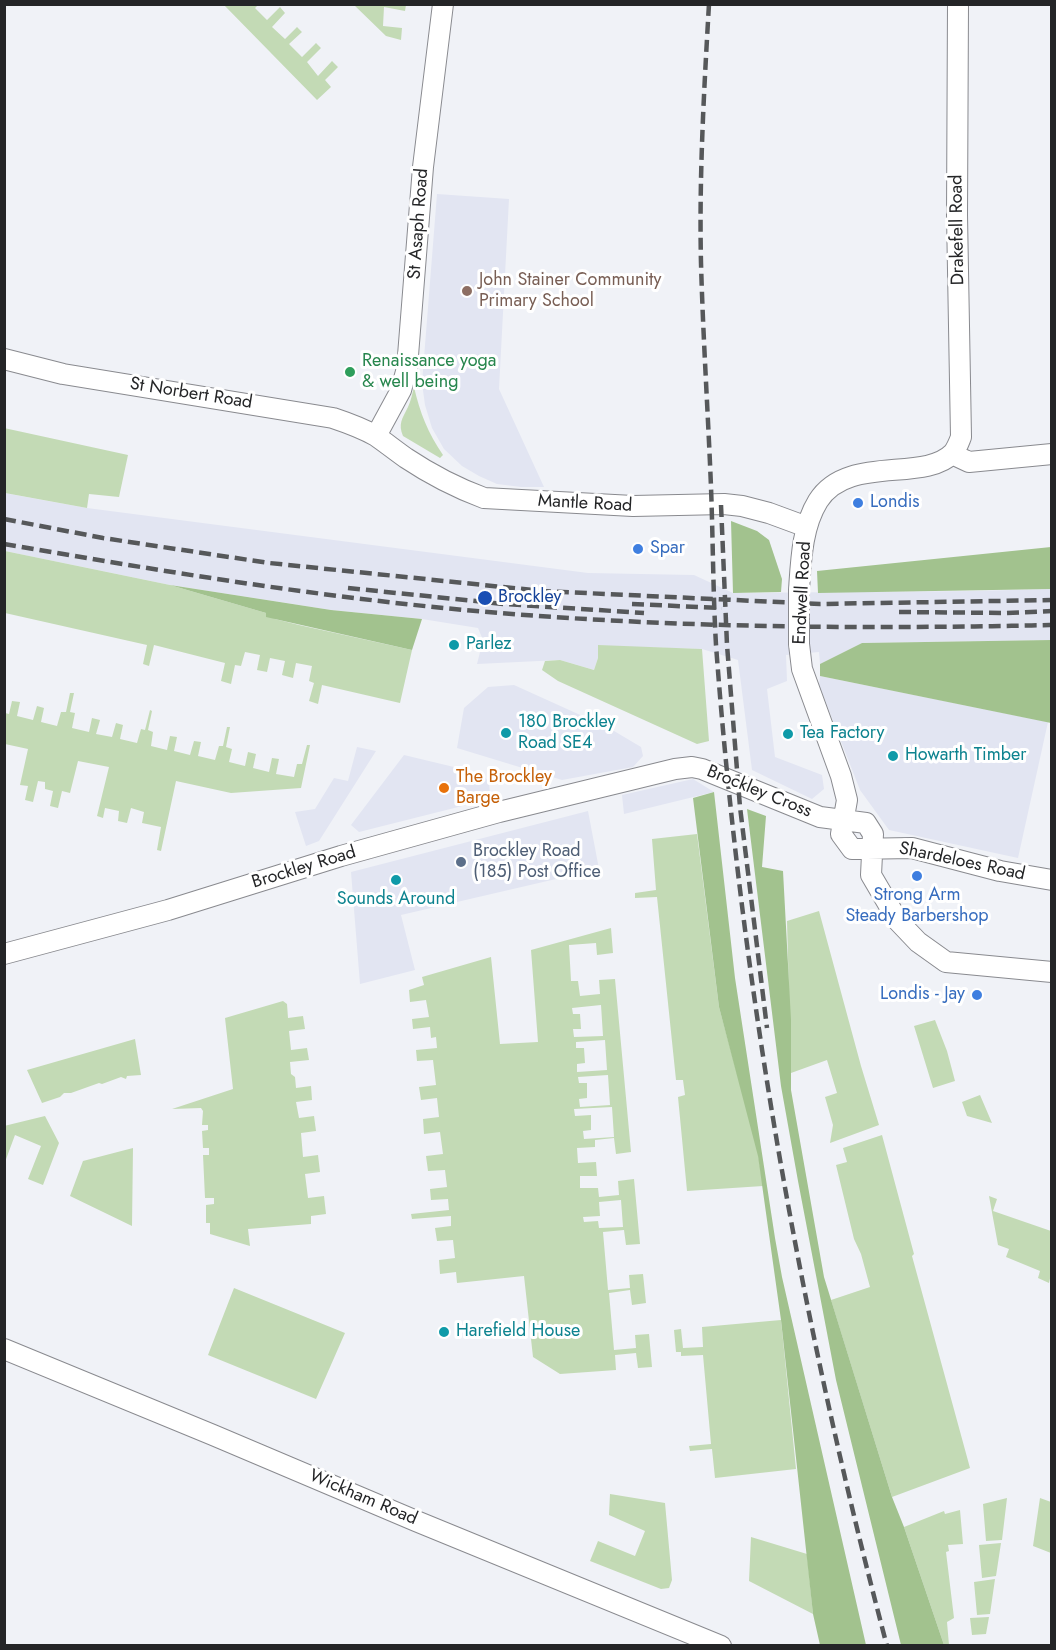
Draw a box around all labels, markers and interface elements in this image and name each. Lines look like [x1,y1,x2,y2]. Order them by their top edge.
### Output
street label: St Asaph Road [404,168,434,280]
street label: Drakefell Road [946,174,970,286]
place label: John Stainer Community Primary School [479,270,661,312]
marker: John Stainer Community Primary School [460,284,474,298]
place label: Renaissance yoga & well being [362,351,496,394]
marker: Renaissance yoga & well being [343,365,357,379]
street label: St Norbert Road [128,374,254,414]
street label: Mantle Road [537,491,633,517]
place label: Londis [870,492,920,514]
marker: Londis [851,496,865,510]
place label: Spar [650,538,685,560]
street label: Endwell Road [790,541,816,645]
marker: Spar [631,542,645,556]
place label: Brockley [498,587,561,609]
marker: Brockley [476,589,494,607]
place label: Parlez [466,634,512,656]
marker: Parlez [447,638,461,652]
place label: 180 Brockley Road SE4 [518,712,615,754]
place label: Tea Factory [800,723,884,745]
marker: 180 Brockley Road SE4 [499,726,513,740]
marker: Tea Factory [781,727,795,741]
place label: Howarth Timber [905,745,1026,767]
marker: Howarth Timber [886,749,900,763]
street label: Brockley Cross [703,761,815,823]
place label: The Brockley Barge [456,767,552,810]
marker: The Brockley Barge [437,781,451,795]
street label: Shardeloes Road [897,838,1027,886]
place label: Brockley Road (185) Post Office [473,841,601,884]
street label: Brockley Road [249,842,359,894]
marker: Brockley Road (185) Post Office [454,855,468,869]
marker: Strong Arm Steady Barbershop [910,869,924,883]
marker: Sounds Around [389,873,403,887]
place label: Strong Arm Steady Barbershop [845,885,989,928]
place label: Sounds Around [337,889,455,911]
place label: Londis - Jay [880,984,965,1006]
marker: Londis - Jay [970,988,984,1002]
place label: Harefield House [456,1321,580,1343]
marker: Harefield House [437,1325,451,1339]
street label: Wickham Road [306,1466,420,1530]

